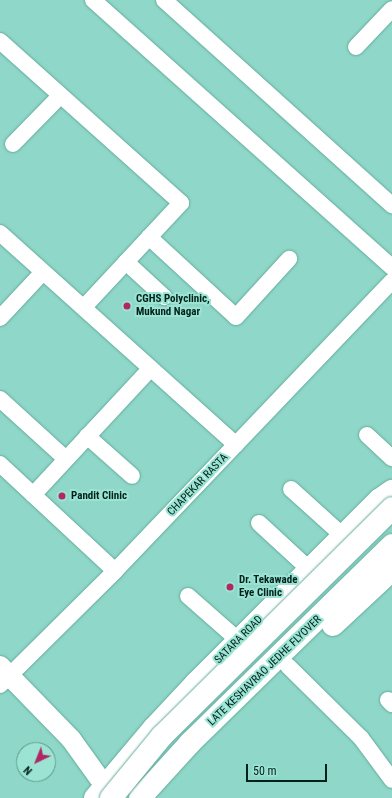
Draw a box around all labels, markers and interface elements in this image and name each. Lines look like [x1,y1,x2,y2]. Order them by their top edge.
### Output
place label: CGHS Polyclinic, Mukund Nagar [136,293,210,319]
marker: CGHS Polyclinic, Mukund Nagar [121,300,133,312]
street label: CHAPEKAR RASTA [165,451,231,519]
place label: Pandit Clinic [71,489,127,503]
marker: Pandit Clinic [56,490,68,502]
place label: Dr. Tekawade Eye Clinic [239,574,298,600]
marker: Dr. Tekawade Eye Clinic [224,581,236,593]
street label: LATE KESHAVRAO JEDHE FLYOVER [205,613,325,729]
street label: SATARA ROAD [212,613,266,667]
north arrow [16,742,56,782]
scale bar [248,756,329,782]
text: N [21,763,35,777]
text: 50 m [253,764,277,778]

